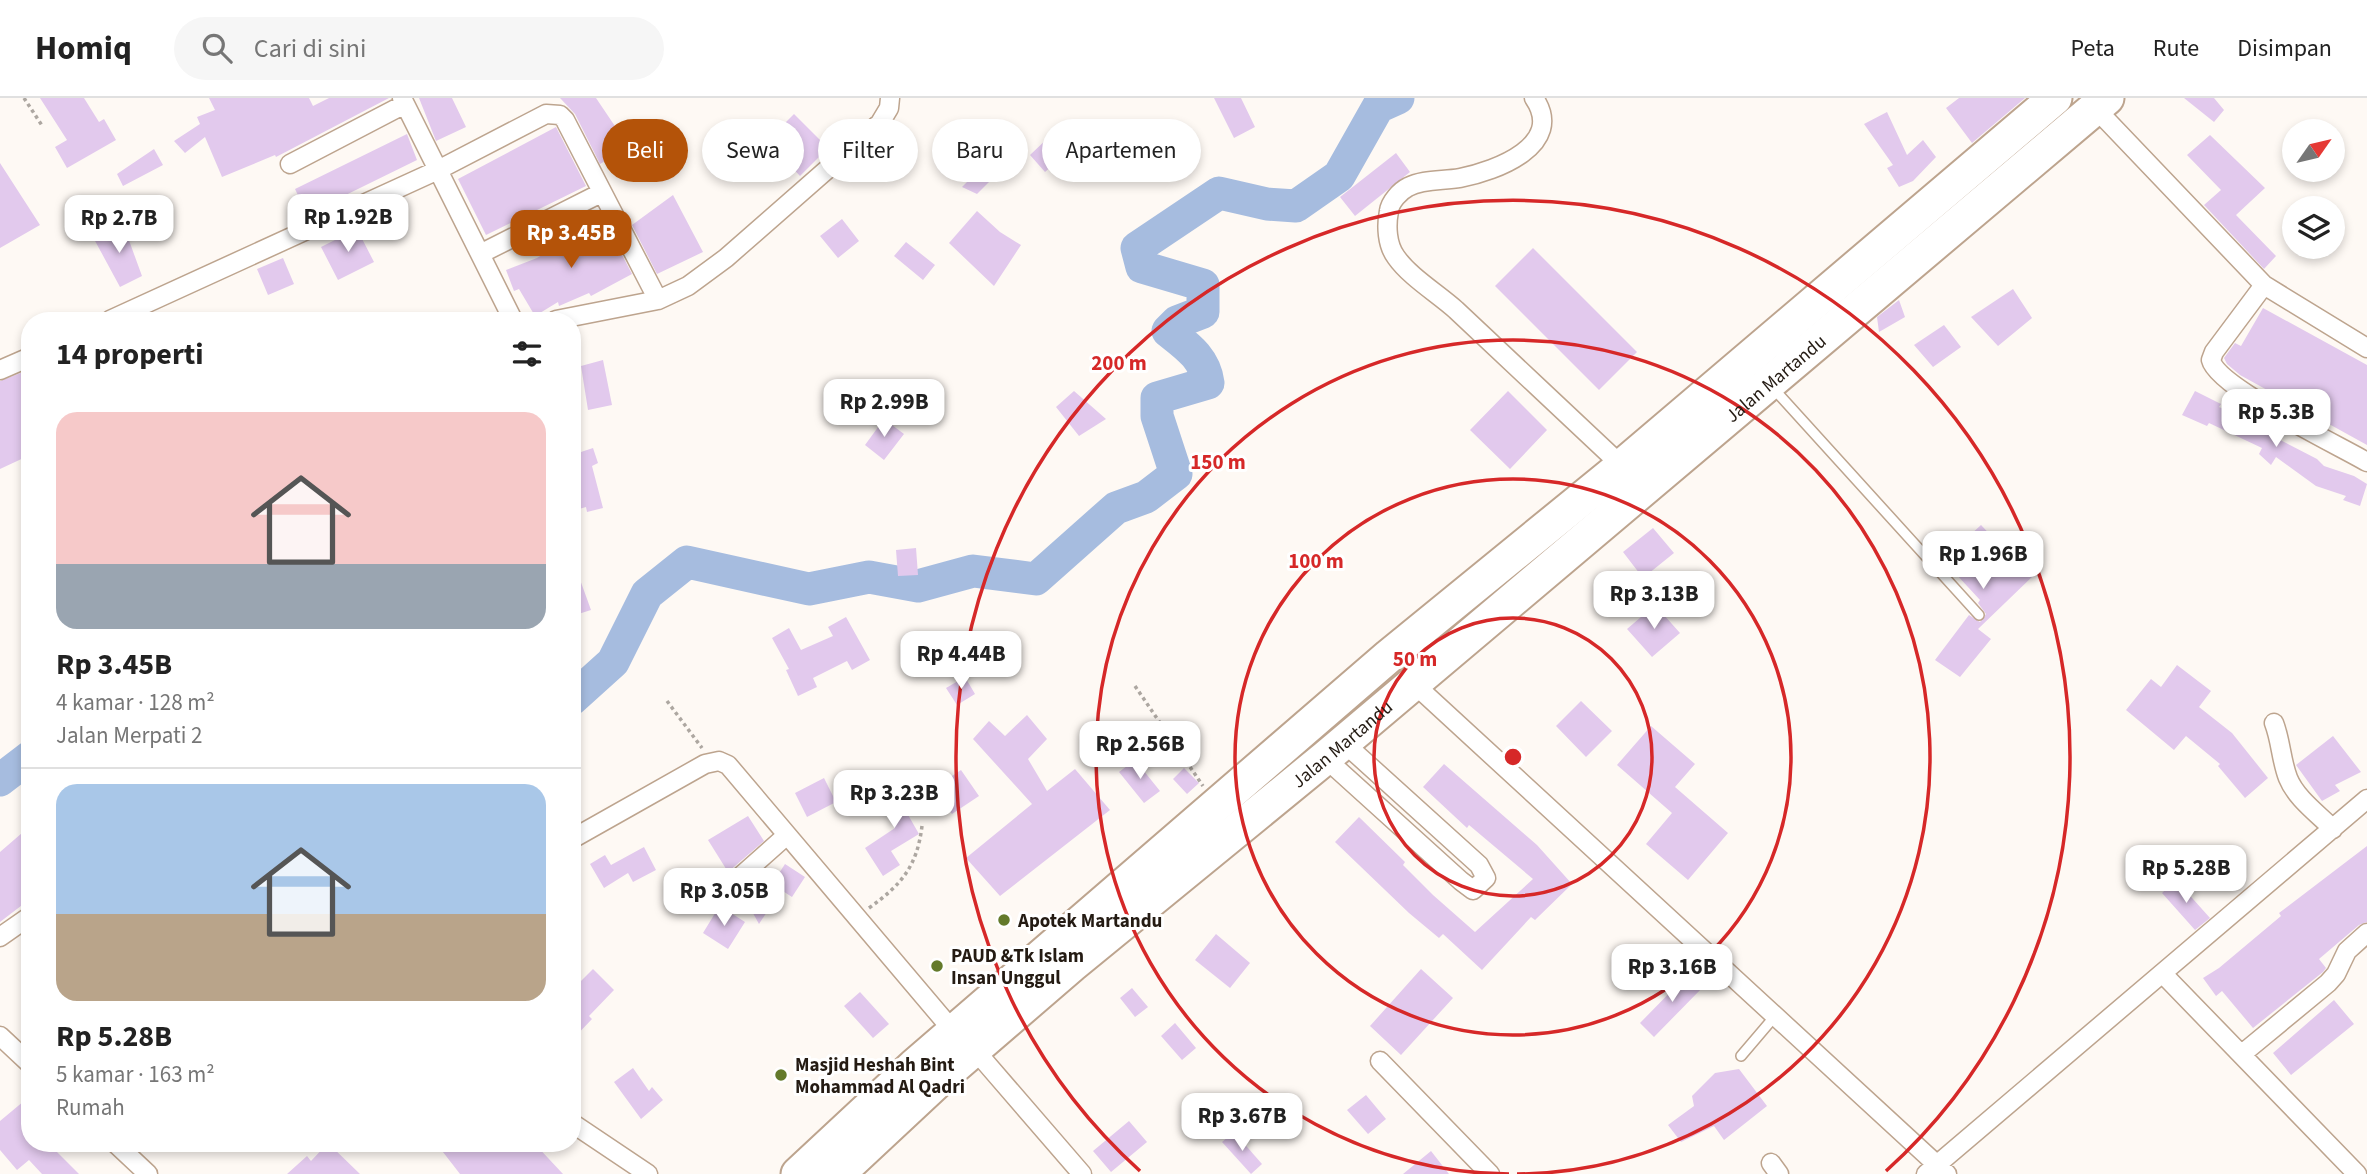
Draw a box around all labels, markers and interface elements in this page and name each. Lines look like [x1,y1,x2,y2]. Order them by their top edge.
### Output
search box [174,17,664,80]
text: Homiq [35,25,132,72]
icon: search [198,29,236,67]
text: Cari di sini [254,30,366,67]
text: Peta [2070,31,2115,66]
text: Rute [2153,31,2199,66]
text: Disimpan [2237,31,2332,66]
chip: Beli [602,119,688,182]
chip: Sewa [702,119,804,182]
chip: Filter [818,119,918,182]
chip: Baru [932,119,1028,182]
chip: Apartemen [1042,119,1201,182]
north arrow [2282,119,2345,182]
map controls [2282,119,2345,259]
pin: Rp 1.92B [276,194,420,254]
pin: Rp 2.7B [54,195,184,255]
button: layers [2282,196,2345,259]
text: Rp 1.92B [303,200,393,233]
text: Rp 2.7B [81,201,157,234]
pin: Rp 3.45B [499,211,643,270]
text: Rp 3.45B [526,216,616,249]
street label: Jalan Martandu [1720,329,1832,429]
text: 14 properti [56,333,204,376]
icon: filters [508,335,546,373]
text: 200 m [1091,348,1147,378]
pin: Rp 2.99B [812,380,956,439]
text: Rp 2.99B [839,385,929,418]
pin: Rp 5.3B [2211,390,2341,449]
text: Rp 5.3B [2238,395,2314,428]
text: 150 m [1190,447,1246,477]
icon: home [238,457,364,583]
pin: Rp 1.96B [1911,532,2055,591]
text: Rp 1.96B [1938,537,2028,570]
text: 100 m [1288,546,1344,576]
pin: Rp 3.13B [1582,572,1726,631]
text: Rp 3.13B [1609,577,1699,610]
pin: Rp 4.44B [889,632,1033,691]
text: Rp 4.44B [916,637,1006,670]
text: Rp 3.45B [56,643,172,686]
text: 50 m [1393,644,1437,674]
text: 4 kamar · 128 m² [56,686,215,719]
street label: Jalan Martandu [1287,694,1399,795]
text: Jalan Merpati 2 [56,719,203,752]
pin: Rp 2.56B [1068,722,1212,781]
text: Rp 2.56B [1095,727,1185,760]
centre of rings [1501,745,1525,769]
pin: Rp 3.23B [822,770,966,830]
text: Rp 3.23B [849,776,939,809]
icon: home [238,829,364,955]
pin: Rp 5.28B [2114,846,2258,905]
text: Rp 5.28B [2141,851,2231,884]
pin: Rp 3.05B [652,868,796,928]
text: Rp 3.05B [679,874,769,907]
place label: Apotek Martandu [1017,908,1162,935]
marker: Apotek Martandu [996,912,1012,928]
place label: PAUD &Tk Islam Insan Unggul [951,943,1084,992]
pin: Rp 3.16B [1600,944,1744,1004]
text: Rp 3.16B [1627,950,1717,983]
marker: PAUD &Tk Islam Insan Unggul [929,958,945,974]
text: Rp 5.28B [56,1015,172,1058]
place label: Masjid Heshah Bint Mohammad Al Qadri [795,1052,965,1101]
text: 5 kamar · 163 m² [56,1058,215,1091]
marker: Masjid Heshah Bint Mohammad Al Qadri [773,1067,789,1083]
text: Rumah [56,1091,125,1124]
pin: Rp 3.67B [1170,1094,1314,1153]
text: Rp 3.67B [1197,1099,1287,1132]

